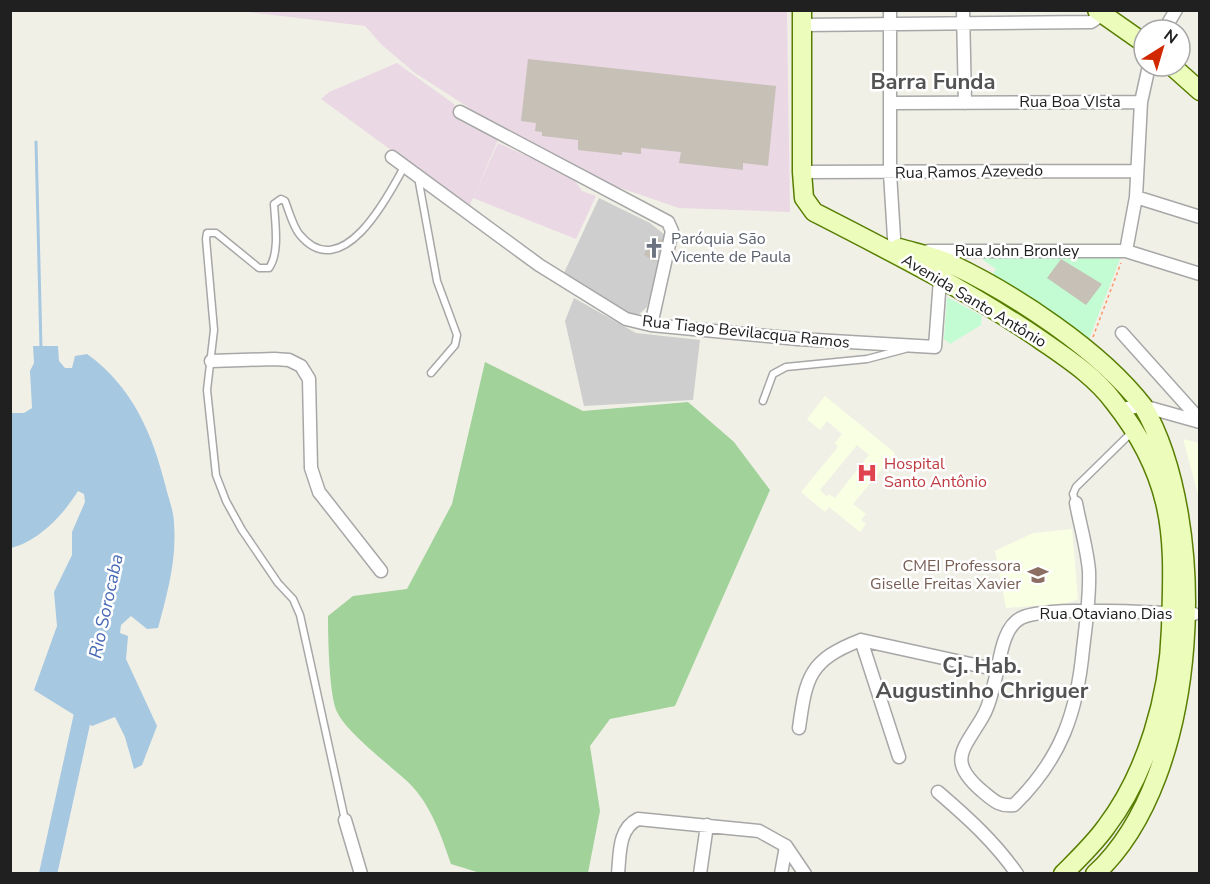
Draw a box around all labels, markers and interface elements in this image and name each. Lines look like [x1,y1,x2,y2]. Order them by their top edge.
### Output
north arrow [1132,18,1192,78]
text: N [1159,24,1182,49]
district label: Barra Funda [870,67,996,97]
street label: Rua Boa VIsta [1019,91,1121,113]
street label: Rua Ramos Azevedo [895,160,1043,184]
place label: Paróquia São Vicente de Paula [670,228,791,268]
church icon: Paróquia São Vicente de Paula [642,236,666,260]
street label: Rua John Bronley [955,240,1080,262]
street label: Avenida Santo Antônio [897,249,1051,353]
street label: Rua Tiago Bevilacqua Ramos [641,310,851,354]
place label: Hospital Santo Antônio [884,453,987,493]
hospital icon: Hospital Santo Antônio [855,461,879,485]
water label: Rio Sorocaba [83,552,129,660]
place label: CMEI Professora Giselle Freitas Xavier [870,555,1021,595]
school or university icon: CMEI Professora Giselle Freitas Xavier [1026,563,1050,587]
street label: Rua Otaviano Dias [1040,603,1172,625]
district label: Cj. Hab. Augustinho Chriguer [876,651,1089,706]

